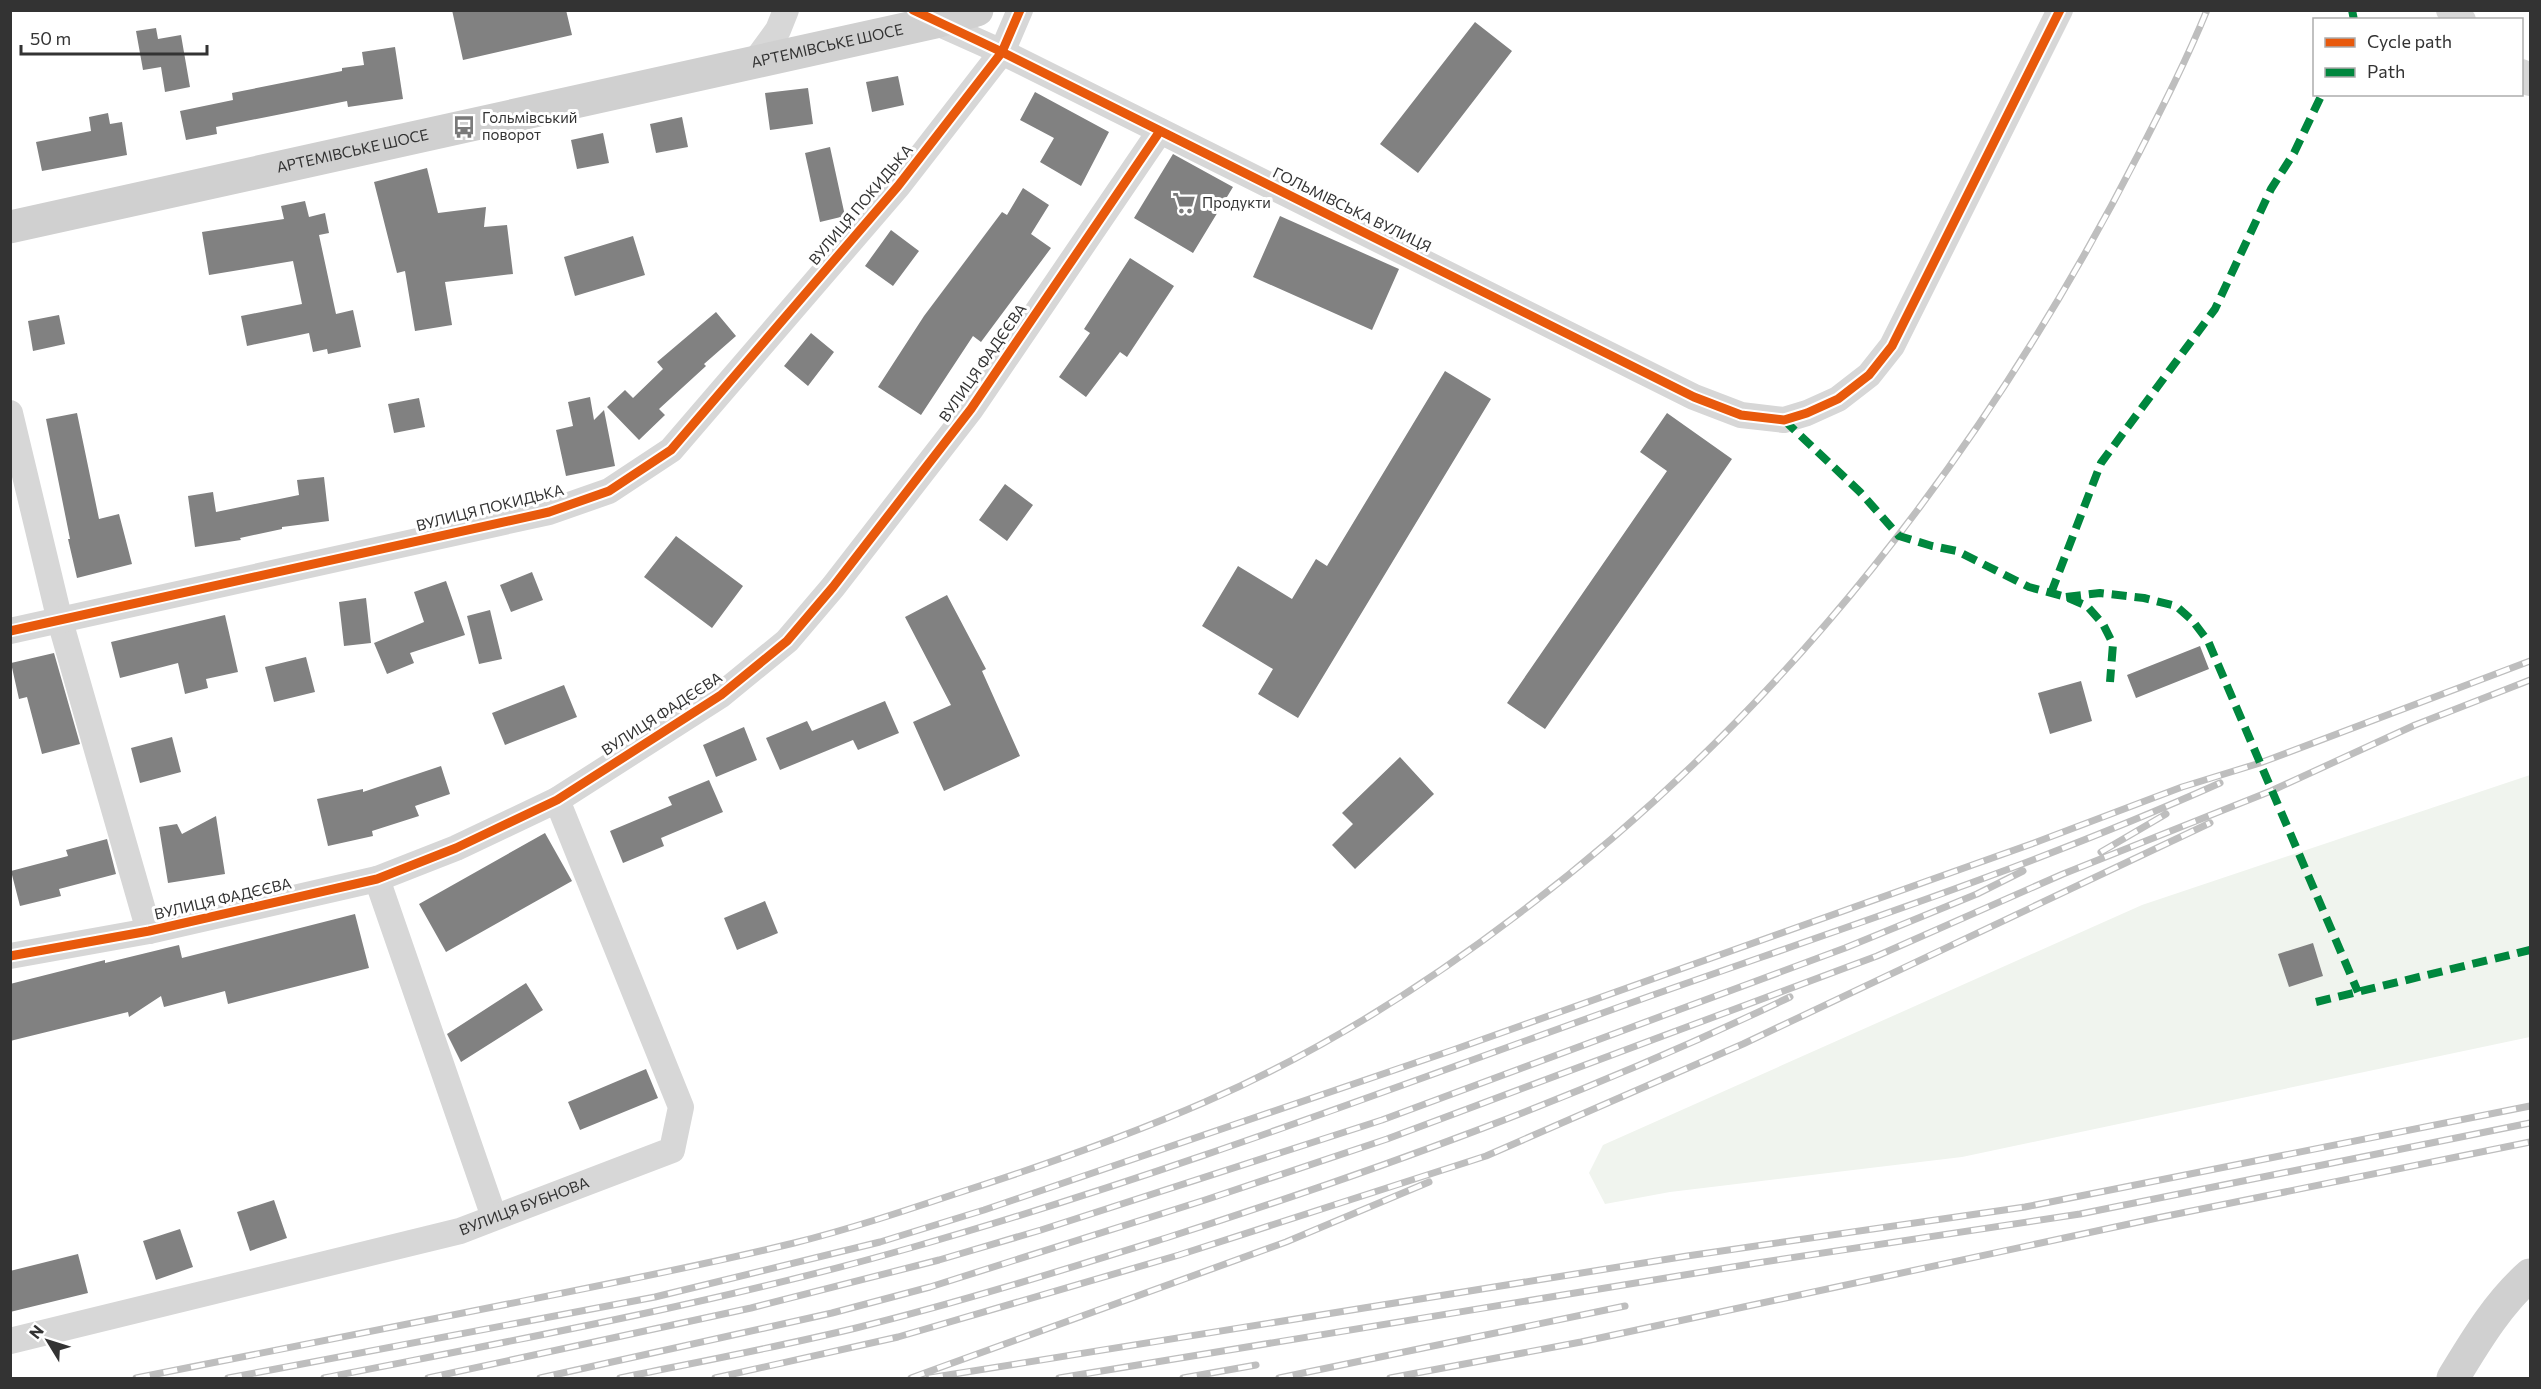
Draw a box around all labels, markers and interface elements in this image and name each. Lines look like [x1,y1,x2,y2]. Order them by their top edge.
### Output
scale bar [21,18,207,56]
legend [2313,18,2523,96]
street label: АРТЕМІВСЬКЕ ШОСЕ [749,20,905,71]
text: 50 m [30,27,71,49]
text: Cycle path [2367,30,2452,52]
text: Path [2367,60,2405,82]
place label: Гольмівський поворот [482,108,577,143]
bus stop icon: Гольмівський поворот [451,114,477,140]
street label: АРТЕМІВСЬКЕ ШОСЕ [275,125,430,176]
street label: ВУЛИЦЯ ПОКИДЬКА [805,141,916,268]
street label: ГОЛЬМІВСЬКА ВУЛИЦЯ [1270,163,1435,255]
supermarket icon: Продукти [1171,190,1197,216]
place label: Продукти [1202,193,1271,211]
street label: ВУЛИЦЯ ФАДЄЄВА [935,300,1030,425]
street label: ВУЛИЦЯ ПОКИДЬКА [414,480,565,534]
street label: ВУЛИЦЯ ФАДЄЄВА [598,667,725,759]
street label: ВУЛИЦЯ ФАДЄЄВА [152,873,293,923]
street label: ВУЛИЦЯ БУБНОВА [456,1173,591,1238]
north arrow [18,1311,78,1371]
text: N [25,1321,47,1342]

